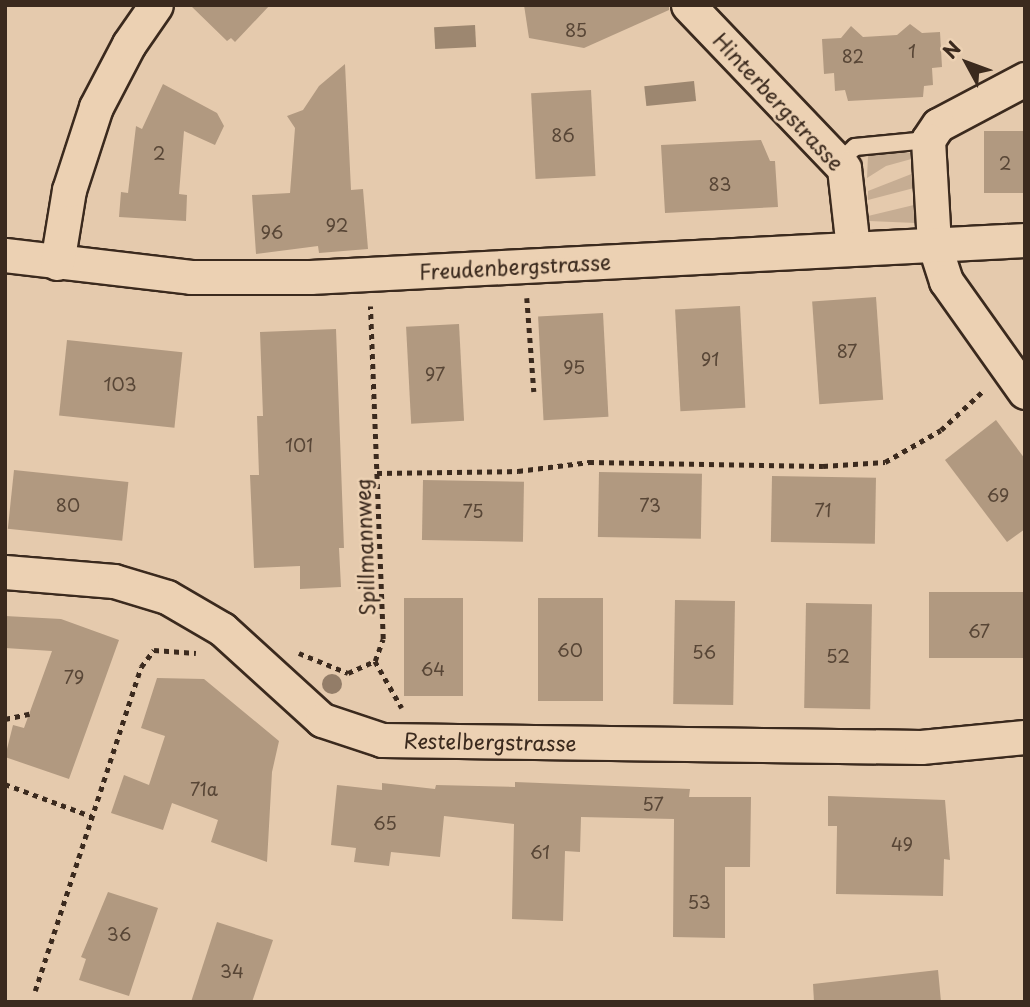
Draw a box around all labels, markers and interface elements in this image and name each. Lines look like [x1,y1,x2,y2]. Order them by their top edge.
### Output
house number: 85 [565,19,587,41]
street label: Hinterbergstrasse [709,27,849,175]
north arrow [932,28,1002,98]
text: N [936,34,967,64]
house number: 1 [908,40,916,62]
house number: 82 [842,45,864,67]
house number: 86 [551,124,575,146]
house number: 2 [153,142,165,164]
house number: 2 [999,152,1011,174]
house number: 83 [709,173,731,195]
house number: 92 [326,214,348,236]
house number: 96 [261,221,283,243]
street label: Freudenbergstrasse [418,248,612,284]
house number: 87 [837,340,857,362]
house number: 91 [701,348,719,370]
house number: 95 [563,356,585,378]
house number: 97 [425,363,445,385]
house number: 103 [103,373,137,395]
house number: 101 [285,434,313,456]
street label: Spillmannweg [349,478,379,616]
house number: 69 [987,484,1009,506]
house number: 80 [56,494,80,516]
house number: 73 [639,494,661,516]
house number: 71 [815,499,831,521]
house number: 75 [463,500,483,522]
house number: 67 [968,620,990,642]
house number: 60 [557,639,583,661]
house number: 56 [692,641,716,663]
house number: 52 [826,645,850,667]
house number: 64 [421,658,445,680]
house number: 79 [64,666,84,688]
street label: Restelbergstrasse [403,727,577,755]
house number: 71a [190,778,218,800]
house number: 57 [642,793,664,815]
house number: 65 [373,812,397,834]
house number: 49 [891,833,913,855]
house number: 61 [530,841,550,863]
house number: 53 [687,891,711,913]
house number: 36 [107,923,131,945]
house number: 34 [220,960,244,982]

